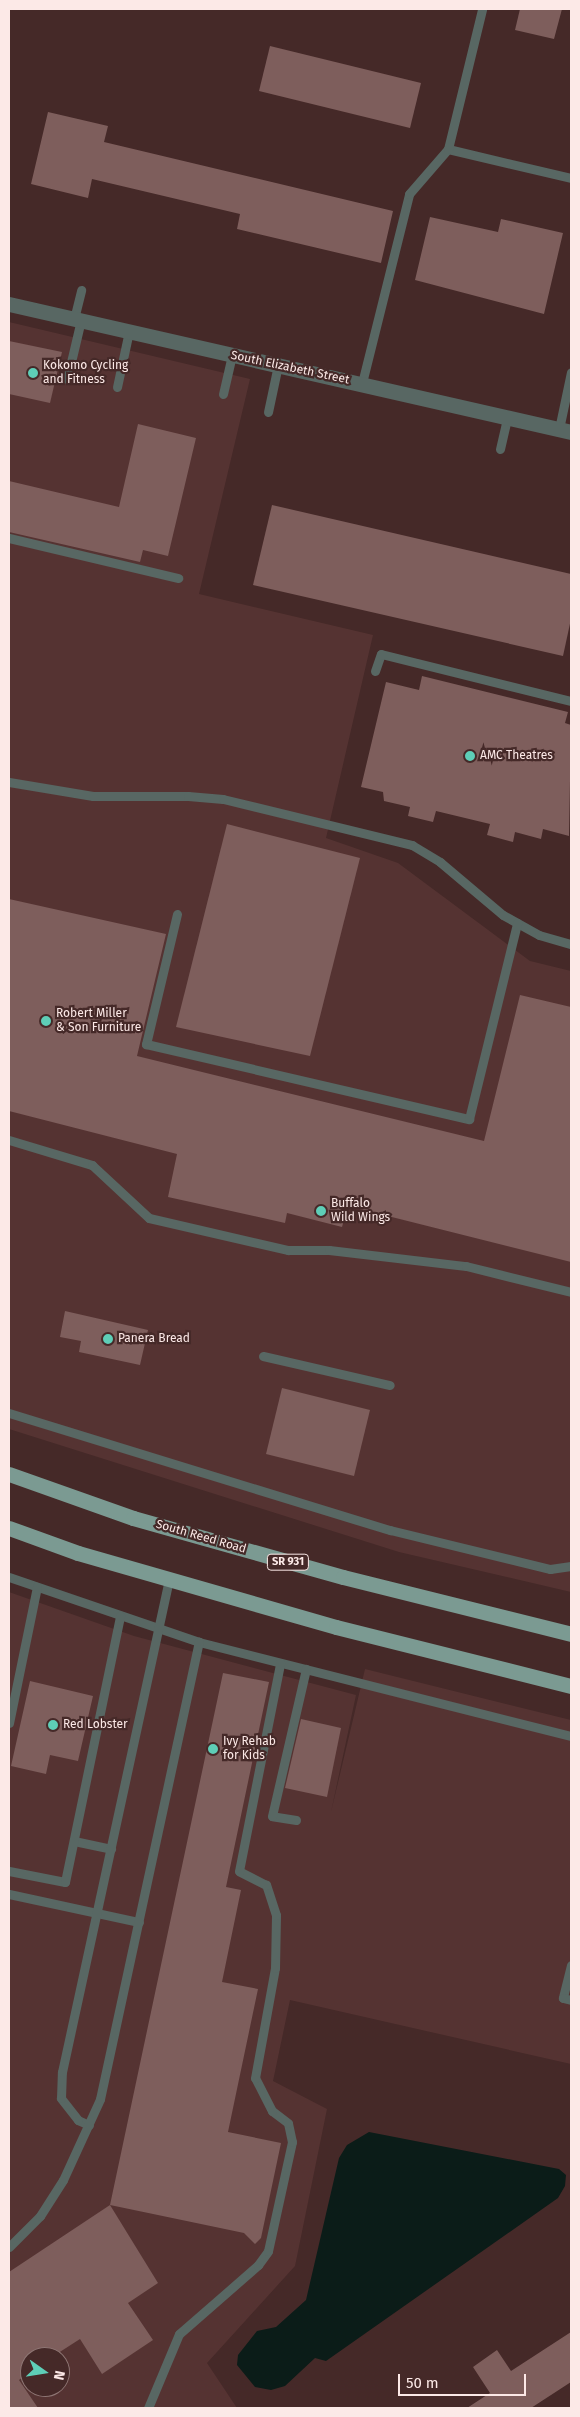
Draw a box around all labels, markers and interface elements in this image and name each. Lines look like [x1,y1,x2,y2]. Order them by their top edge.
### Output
street label: South Elizabeth Street [229,348,351,388]
place label: Kokomo Cycling and Fitness [43,359,128,387]
marker: Kokomo Cycling and Fitness [27,367,39,379]
place label: AMC Theatres [480,749,553,763]
marker: AMC Theatres [464,750,476,762]
place label: Robert Miller & Son Furniture [56,1007,141,1035]
marker: Robert Miller & Son Furniture [40,1015,52,1027]
place label: Buffalo Wild Wings [331,1197,390,1225]
marker: Buffalo Wild Wings [315,1205,327,1217]
place label: Panera Bread [118,1332,190,1346]
marker: Panera Bread [102,1333,114,1345]
street label: South Reed Road [154,1517,248,1557]
road number: SR 931 [267,1554,309,1570]
place label: Red Lobster [63,1718,128,1732]
marker: Red Lobster [47,1719,59,1731]
place label: Ivy Rehab for Kids [223,1735,276,1763]
marker: Ivy Rehab for Kids [207,1743,219,1755]
north arrow [20,2347,70,2397]
scale bar [400,2364,528,2396]
text: N [50,2369,68,2382]
text: 50 m [406,2374,439,2392]

